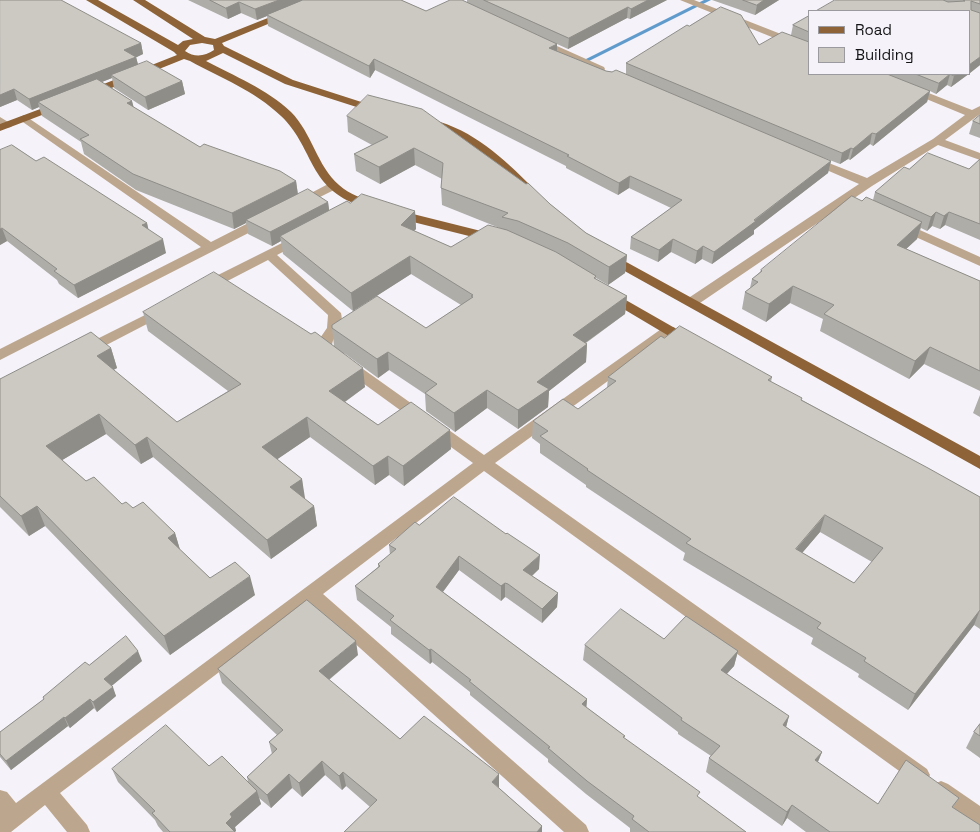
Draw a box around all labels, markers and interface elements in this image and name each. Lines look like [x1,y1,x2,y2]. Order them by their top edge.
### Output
legend [808,10,970,75]
text: Road [855,20,892,39]
text: Building [855,45,914,64]

